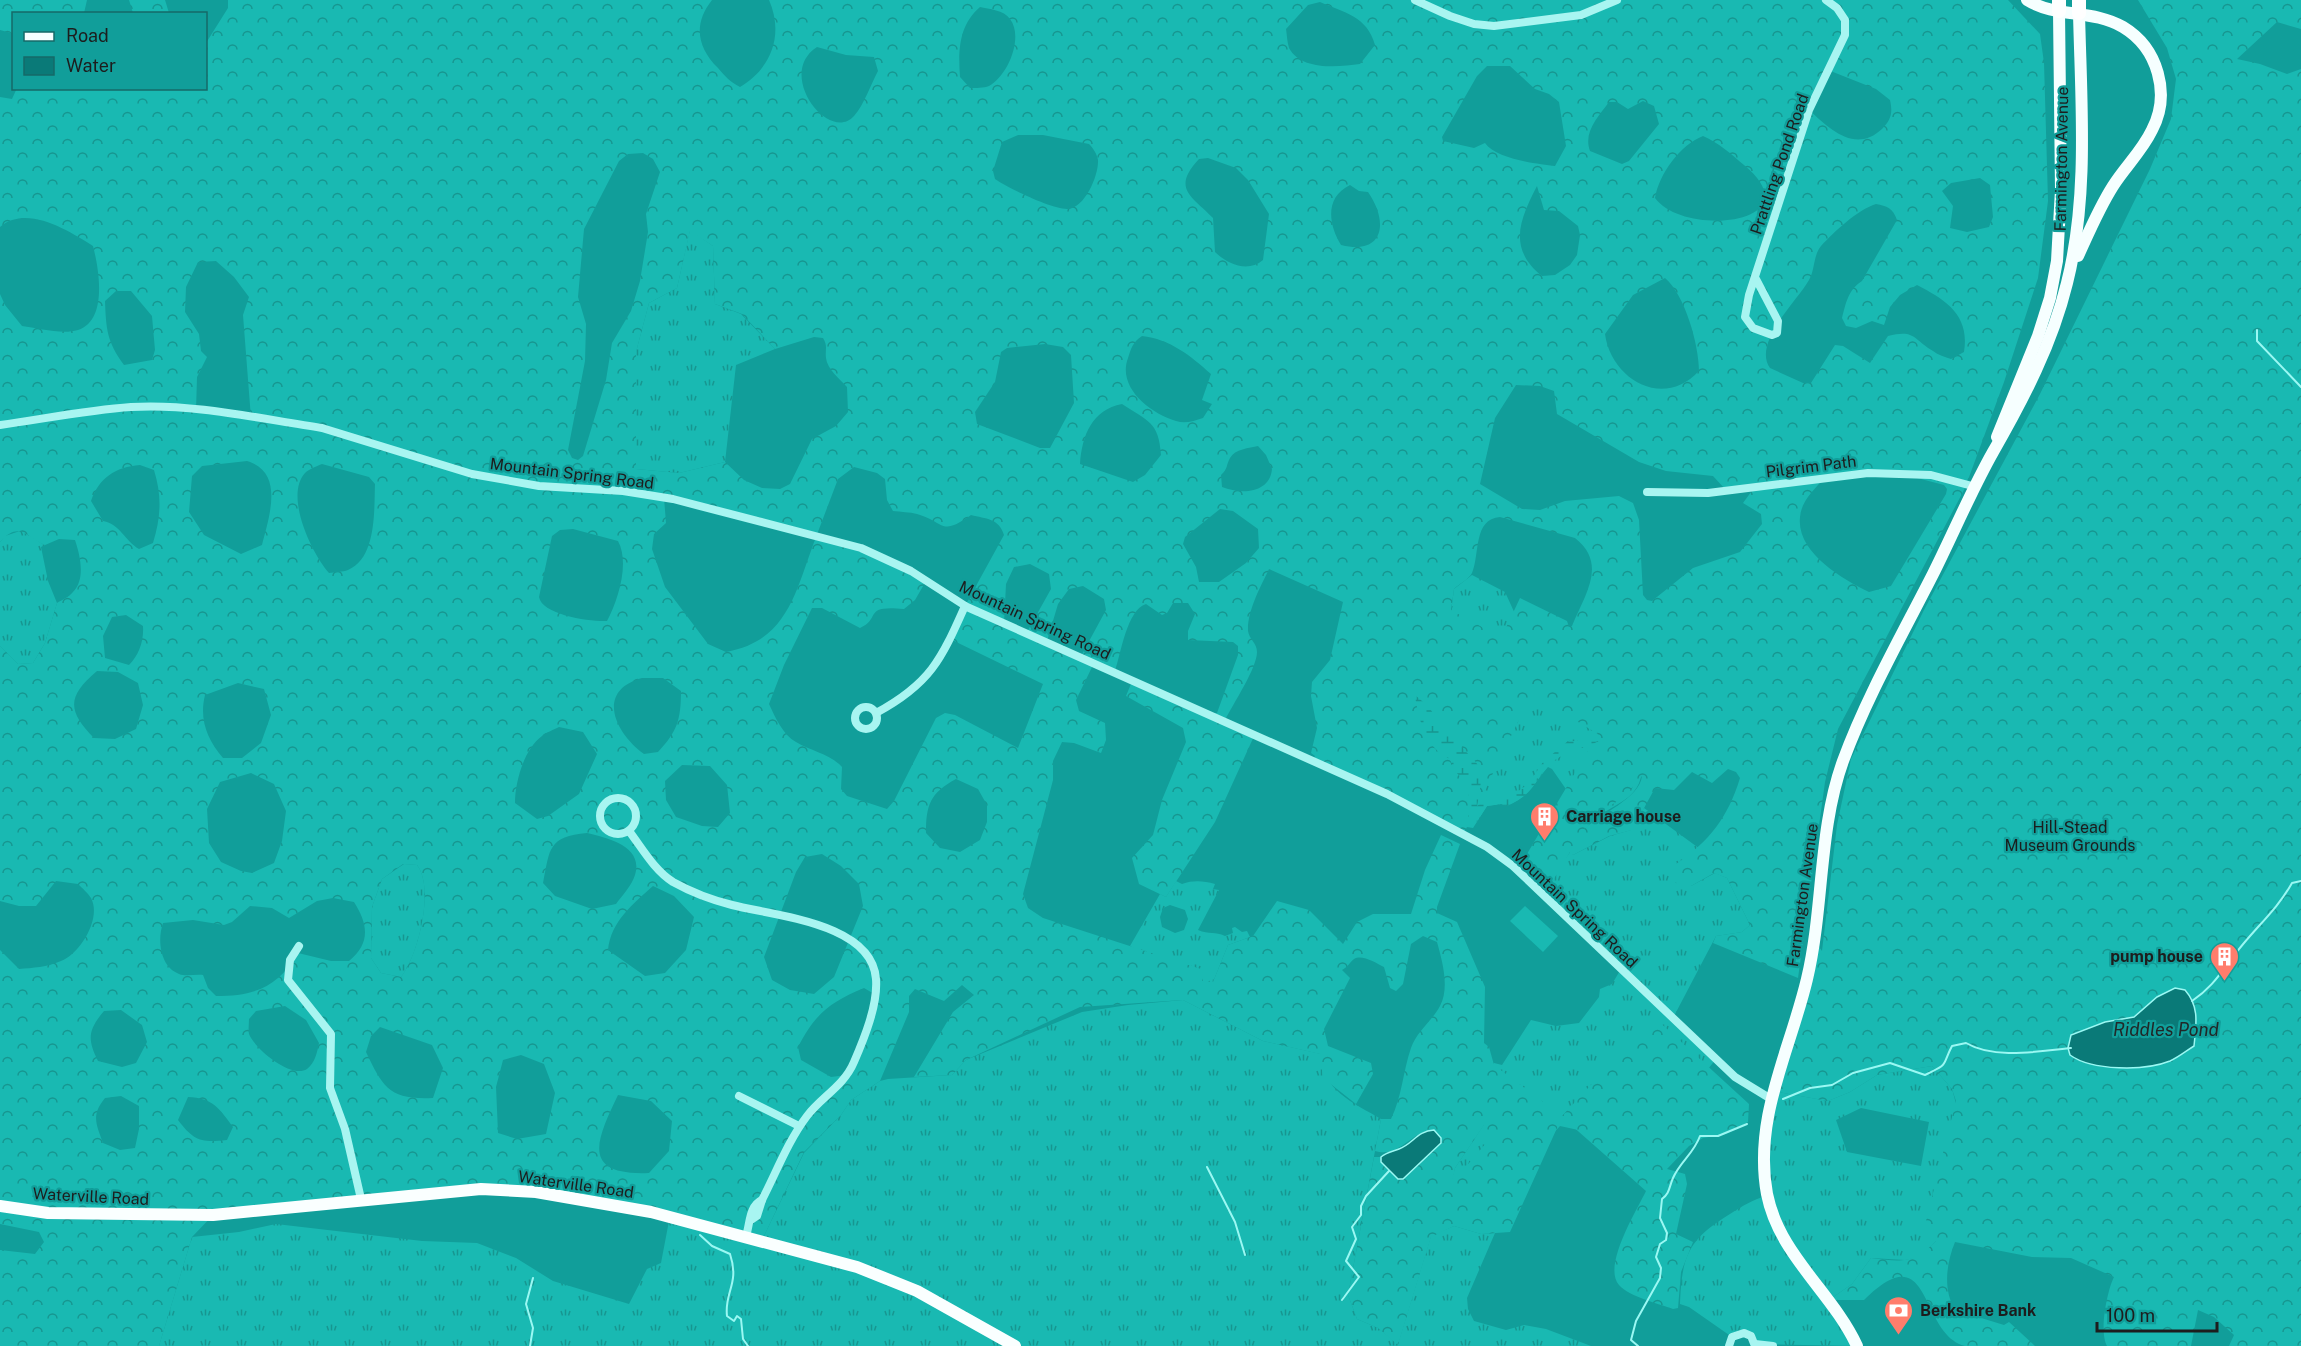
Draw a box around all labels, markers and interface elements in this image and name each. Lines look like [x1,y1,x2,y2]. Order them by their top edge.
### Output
legend [12,12,207,90]
text: Road [66,25,109,46]
text: Water [66,55,116,76]
street label: Farmington Avenue [2051,86,2072,232]
street label: Prattling Pond Road [1746,91,1813,237]
street label: Pilgrim Path [1765,452,1858,481]
street label: Mountain Spring Road [489,454,655,493]
street label: Mountain Spring Road [956,577,1114,664]
building icon: Carriage house [1529,800,1561,842]
place label: Carriage house [1566,807,1681,826]
park label: Hill-Stead Museum Grounds [2005,818,2135,855]
street label: Farmington Avenue [1783,822,1822,968]
street label: Mountain Spring Road [1508,845,1642,972]
building icon: pump house [2208,940,2240,982]
place label: pump house [2110,947,2203,966]
water label: Riddles Pond [2113,1019,2219,1040]
street label: Waterville Road [517,1167,635,1202]
street label: Waterville Road [32,1184,150,1209]
bank icon: Berkshire Bank [1883,1294,1915,1336]
scale bar [2097,1295,2217,1333]
place label: Berkshire Bank [1920,1301,2036,1320]
text: 100 m [2106,1305,2155,1326]

